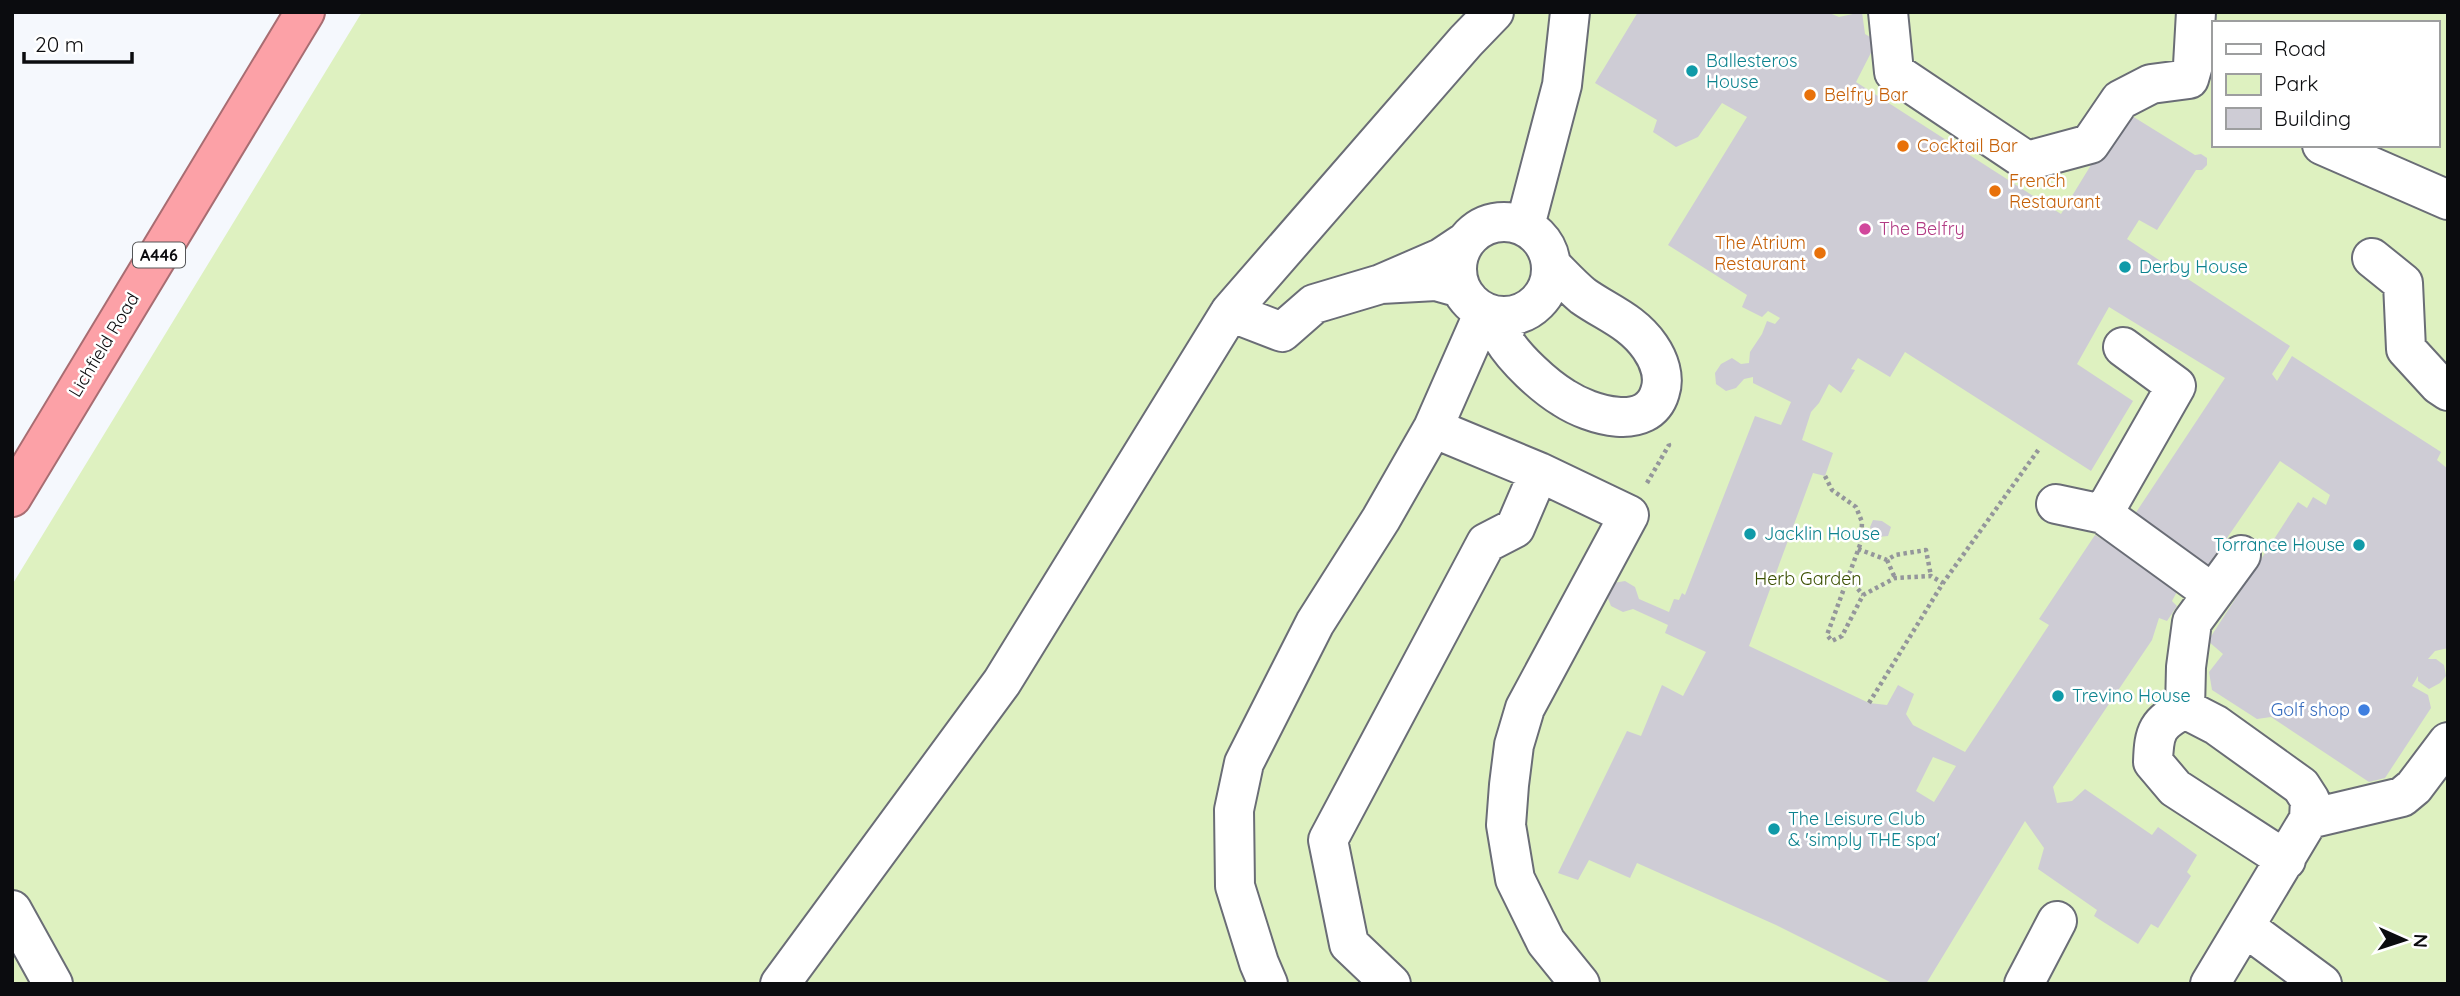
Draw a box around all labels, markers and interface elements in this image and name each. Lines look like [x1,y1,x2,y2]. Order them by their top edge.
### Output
scale bar [24,21,133,65]
legend [2212,21,2439,147]
text: 20 m [35,31,84,57]
text: Road [2274,35,2326,61]
place label: Ballesteros House [1706,49,1797,93]
marker: Ballesteros House [1684,63,1700,79]
text: Park [2274,70,2318,96]
place label: Belfry Bar [1824,83,1908,106]
marker: Belfry Bar [1802,87,1818,103]
text: Building [2274,105,2351,131]
place label: Cocktail Bar [1917,134,2018,157]
marker: Cocktail Bar [1895,138,1911,154]
place label: French Restaurant [2009,169,2101,213]
marker: French Restaurant [1987,183,2003,199]
place label: The Belfry [1879,217,1965,240]
marker: The Belfry [1857,221,1873,237]
place label: The Atrium Restaurant [1714,231,1806,275]
road number: A446 [133,243,185,268]
marker: The Atrium Restaurant [1812,245,1828,261]
place label: Derby House [2139,255,2248,278]
marker: Derby House [2117,259,2133,275]
street label: Lichfield Road [63,288,144,401]
place label: Jacklin House [1764,522,1880,545]
marker: Jacklin House [1742,526,1758,542]
place label: Torrance House [2213,533,2345,556]
marker: Torrance House [2351,537,2367,553]
park label: Herb Garden [1754,567,1862,590]
place label: Trevino House [2072,684,2191,707]
marker: Trevino House [2050,688,2066,704]
place label: Golf shop [2271,698,2350,721]
marker: Golf shop [2356,702,2372,718]
place label: The Leisure Club & 'simply THE spa' [1788,807,1940,851]
marker: The Leisure Club & 'simply THE spa' [1766,821,1782,837]
north arrow [2369,905,2439,975]
text: N [2409,933,2433,948]

